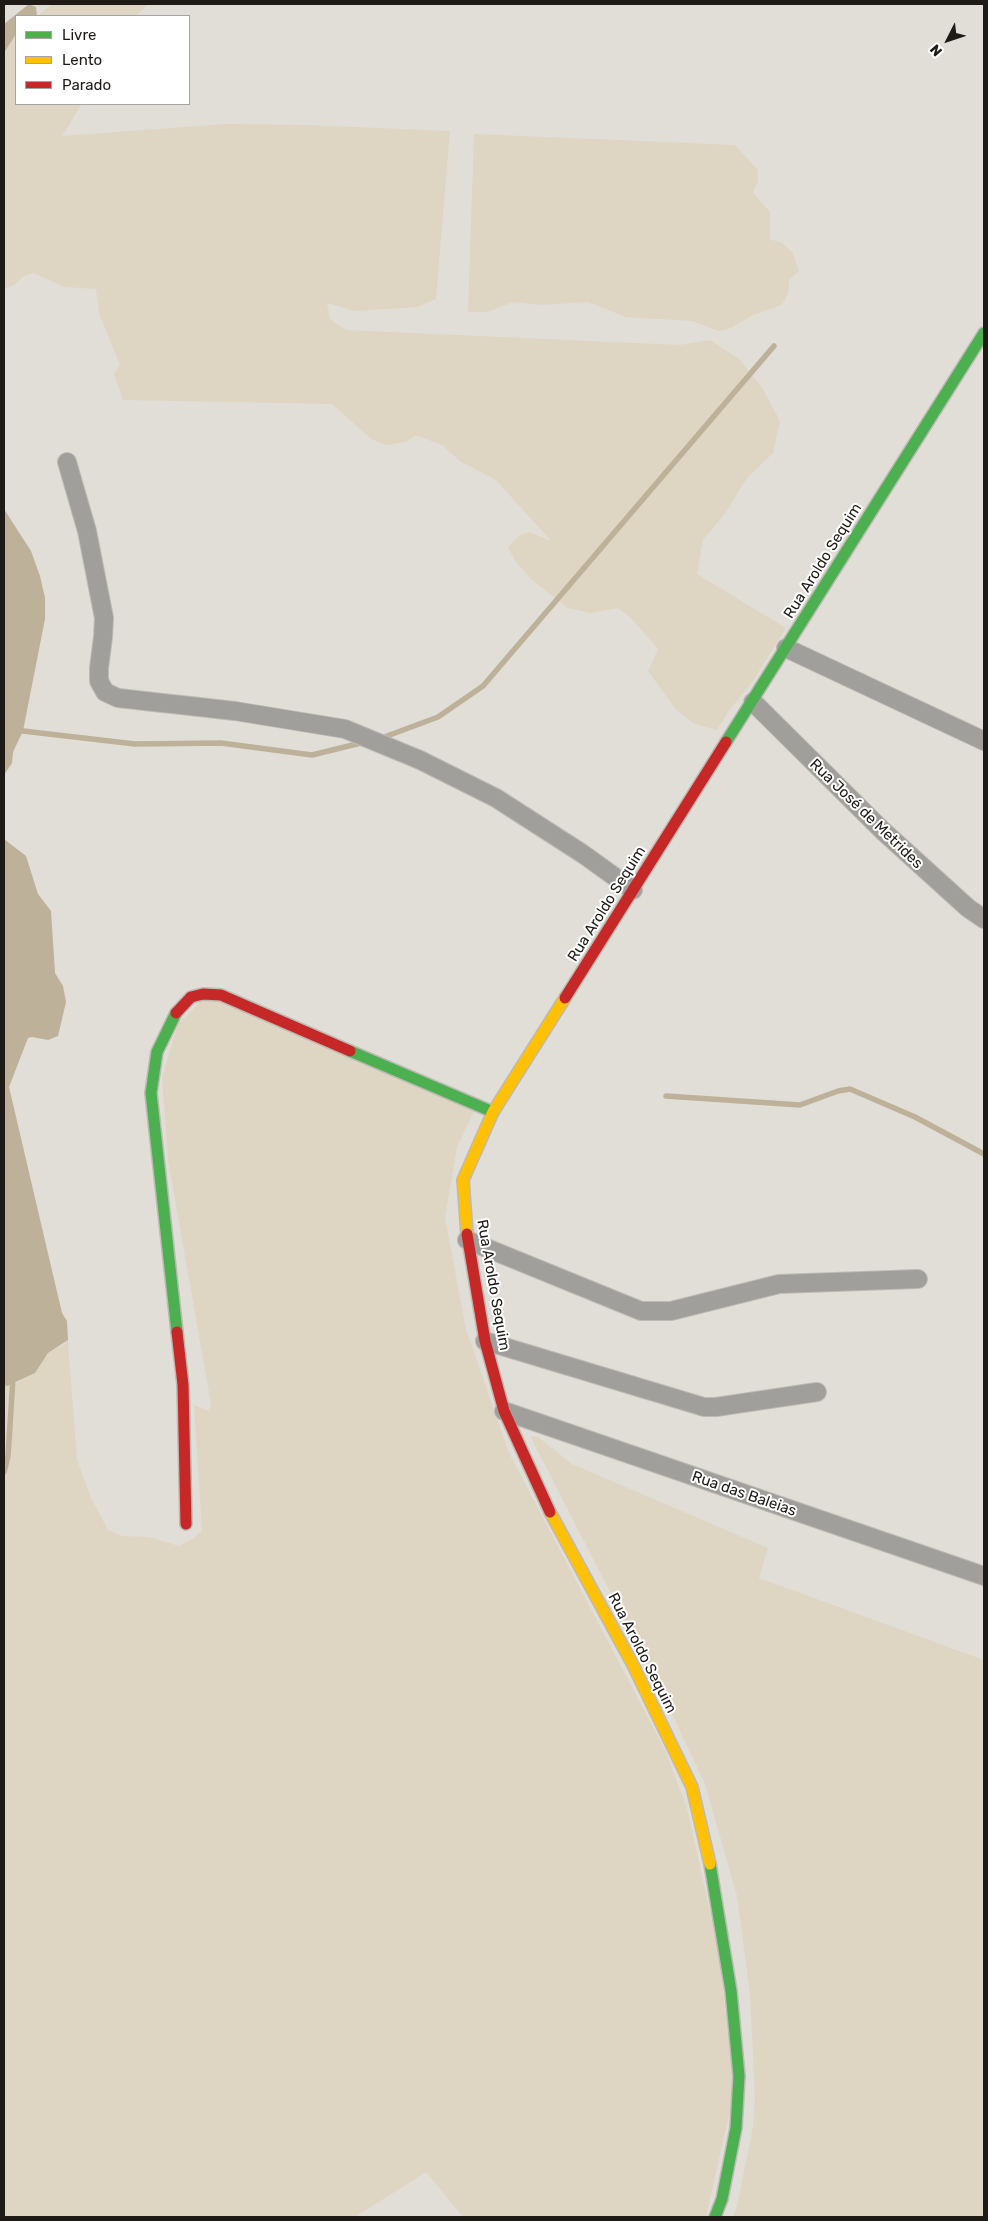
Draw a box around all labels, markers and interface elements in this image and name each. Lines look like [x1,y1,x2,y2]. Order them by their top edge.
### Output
legend [15,15,190,105]
north arrow [923,15,973,65]
text: Livre [62,26,96,44]
text: N [927,41,946,60]
text: Lento [62,51,102,69]
text: Parado [62,76,111,94]
street label: Rua Aroldo Sequim [780,500,866,622]
street label: Rua José de Metrides [806,755,926,873]
street label: Rua Aroldo Sequim [564,843,650,965]
street label: Rua Aroldo Sequim [473,1218,513,1352]
street label: Rua das Baleias [689,1468,799,1520]
street label: Rua Aroldo Sequim [604,1590,680,1716]

